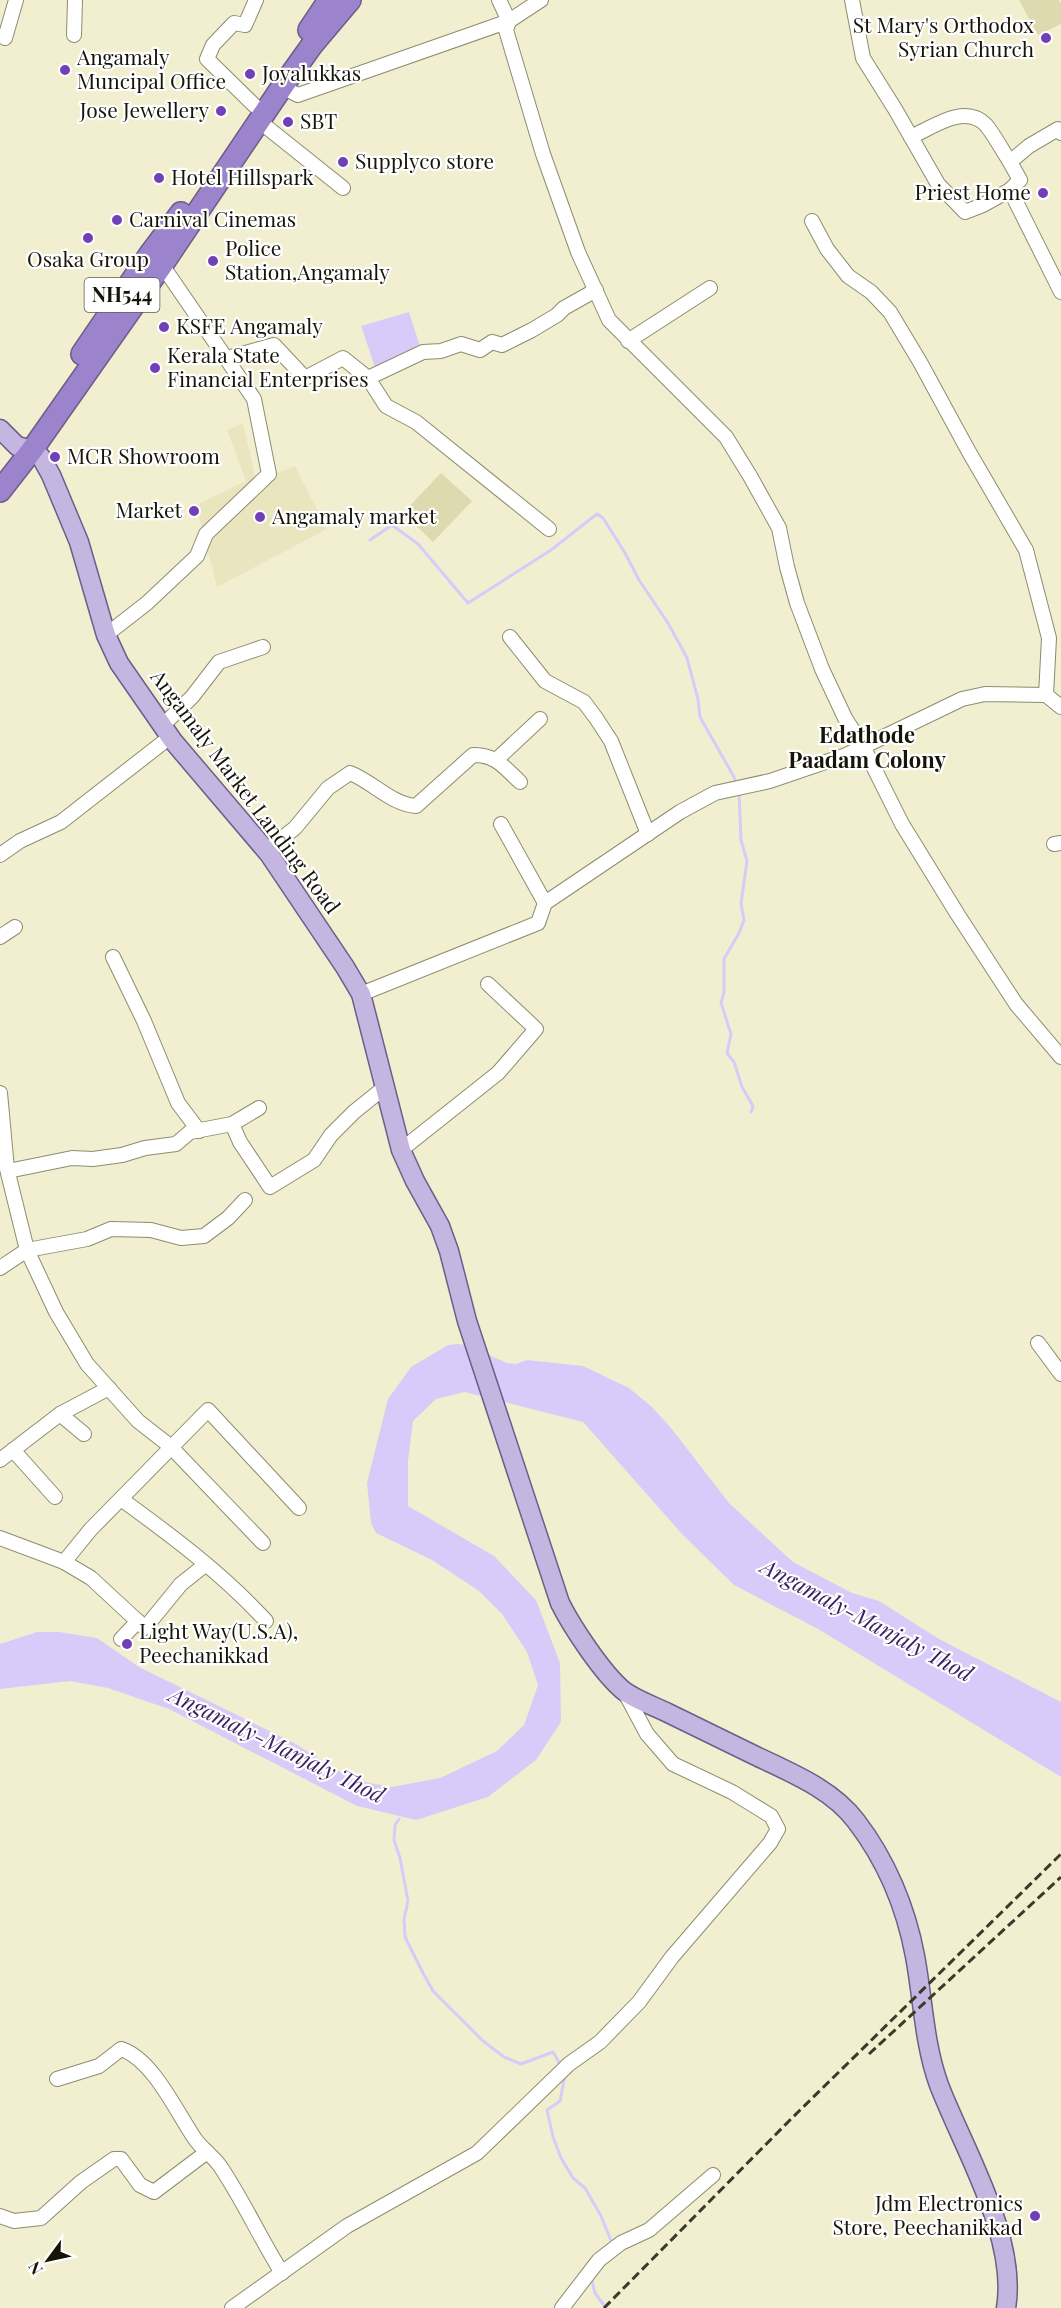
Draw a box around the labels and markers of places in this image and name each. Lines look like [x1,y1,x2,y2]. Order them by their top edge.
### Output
place label: St Mary's Orthodox Syrian Church [853,10,1035,62]
marker: St Mary's Orthodox Syrian Church [1039,31,1053,45]
place label: Angamaly Muncipal Office [76,42,226,94]
place label: Joyalukkas [261,58,361,86]
marker: Angamaly Muncipal Office [58,63,72,77]
marker: Joyalukkas [243,67,257,81]
place label: Jose Jewellery [79,95,209,123]
marker: Jose Jewellery [214,104,228,118]
place label: SBT [300,106,337,134]
marker: SBT [281,115,295,129]
place label: Supplyco store [355,146,494,174]
marker: Supplyco store [336,155,350,169]
place label: Hotel Hillspark [171,162,314,190]
marker: Hotel Hillspark [152,171,166,185]
place label: Priest Home [915,177,1031,205]
marker: Priest Home [1036,186,1050,200]
place label: Carnival Cinemas [129,204,296,232]
marker: Carnival Cinemas [110,213,124,227]
marker: Osaka Group [81,231,95,245]
place label: Police Station,Angamaly [225,233,390,285]
place label: Osaka Group [27,244,149,272]
marker: Police Station,Angamaly [206,254,220,268]
place label: KSFE Angamaly [176,311,323,339]
marker: KSFE Angamaly [157,320,171,334]
place label: Kerala State Financial Enterprises [167,340,369,392]
marker: Kerala State Financial Enterprises [148,361,162,375]
place label: MCR Showroom [67,441,220,469]
marker: MCR Showroom [48,450,62,464]
place label: Market [115,495,183,523]
place label: Angamaly market [271,501,437,529]
marker: Market [187,504,201,518]
marker: Angamaly market [253,510,267,524]
place label: Light Way(U.S.A), Peechanikkad [139,1616,298,1668]
marker: Light Way(U.S.A), Peechanikkad [120,1637,134,1651]
place label: Jdm Electronics Store, Peechanikkad [833,2188,1023,2240]
marker: Jdm Electronics Store, Peechanikkad [1028,2209,1042,2223]

